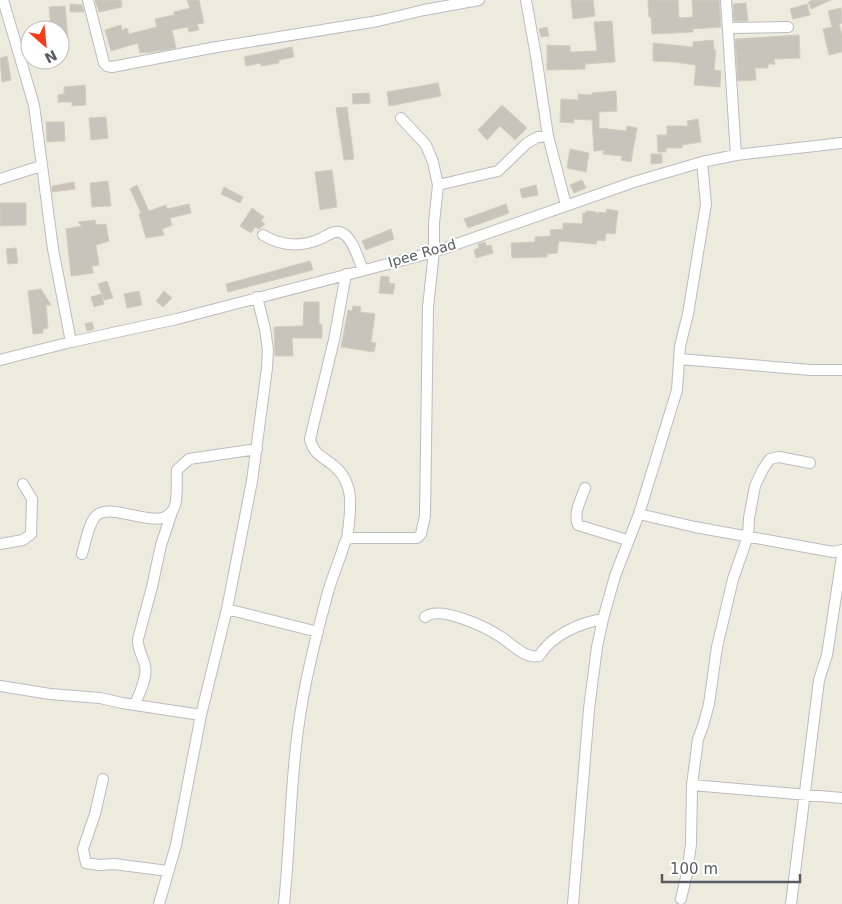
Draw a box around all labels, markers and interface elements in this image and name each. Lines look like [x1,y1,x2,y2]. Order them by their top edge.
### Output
north arrow [20,20,70,70]
text: N [42,47,60,66]
street label: Ipee Road [386,236,458,270]
scale bar [662,852,800,884]
text: 100 m [670,860,718,878]

